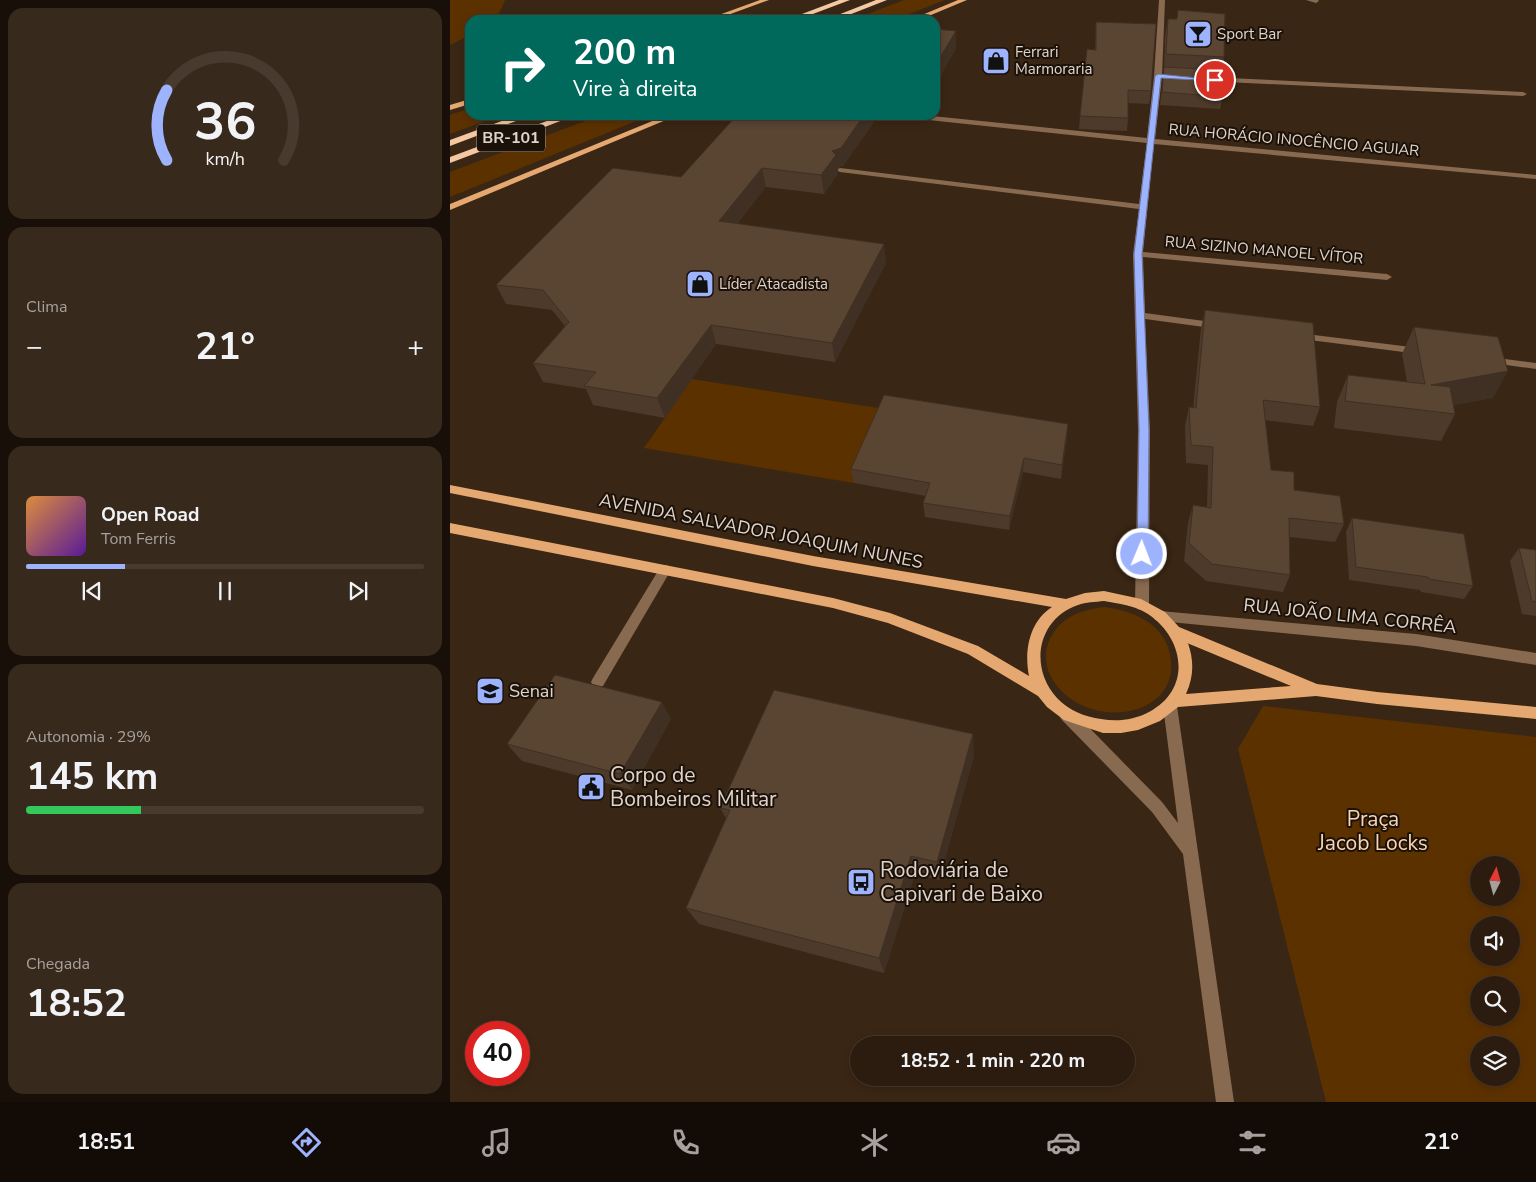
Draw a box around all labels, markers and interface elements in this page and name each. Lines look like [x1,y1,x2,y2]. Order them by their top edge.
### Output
bar icon: Sport Bar [1183,19,1213,49]
place label: Sport Bar [1217,24,1282,44]
text: 200 m [573,29,676,76]
icon: right [490,35,555,100]
place label: Ferrari Marmoraria [1015,42,1092,79]
shop icon: Ferrari Marmoraria [981,46,1011,76]
pin [1194,59,1236,101]
icon: arrive [1201,66,1229,94]
text: Vire à direita [573,74,698,104]
text: 36 [194,86,256,157]
street label: RUA HORÁCIO INOCÊNCIO AGUIAR [1168,119,1420,161]
road number: BR-101 [477,125,545,152]
text: km/h [205,147,245,171]
street label: RUA SIZINO MANOEL VÍTOR [1164,231,1364,269]
shop icon: Líder Atacadista [685,269,715,299]
place label: Líder Atacadista [719,274,828,294]
text: Clima [26,296,67,318]
text: 21° [195,321,255,372]
text: − [26,328,43,366]
text: + [407,328,424,366]
street label: AVENIDA SALVADOR JOAQUIM NUNES [597,488,925,574]
text: Open Road [101,502,199,528]
position arrow [1115,527,1167,579]
text: Tom Ferris [101,528,176,550]
icon: previous [78,577,106,605]
icon: pause [211,577,239,605]
icon: next [344,577,372,605]
street label: RUA JOÃO LIMA CORRÊA [1242,593,1458,639]
school or university icon: Senai [475,676,505,706]
place label: Senai [509,679,554,703]
text: Autonomia · 29% [26,726,151,748]
text: 145 km [26,751,158,802]
place label: Corpo de Bombeiros Militar [610,761,777,813]
public building icon: Corpo de Bombeiros Militar [576,772,606,802]
park label: Praça Jacob Locks [1317,805,1428,857]
place label: Rodoviária de Capivari de Baixo [880,856,1043,908]
north arrow [1470,856,1520,906]
map controls [1470,856,1520,1086]
bus stop icon: Rodoviária de Capivari de Baixo [846,867,876,897]
button: sound [1470,916,1520,966]
text: Chegada [26,953,90,975]
button: search [1470,976,1520,1026]
text: 18:52 [26,978,127,1029]
speed limit sign: 40 [465,1021,530,1086]
button: layers [1470,1036,1520,1086]
text: 18:52 · 1 min · 220 m [900,1048,1085,1074]
icon: directions [289,1125,324,1160]
icon: music [479,1125,514,1160]
icon: phone [668,1125,703,1160]
icon: climate [857,1125,892,1160]
icon: car [1046,1125,1081,1160]
icon: filters [1235,1125,1270,1160]
text: 18:51 [77,1127,135,1157]
text: 21° [1424,1127,1459,1157]

